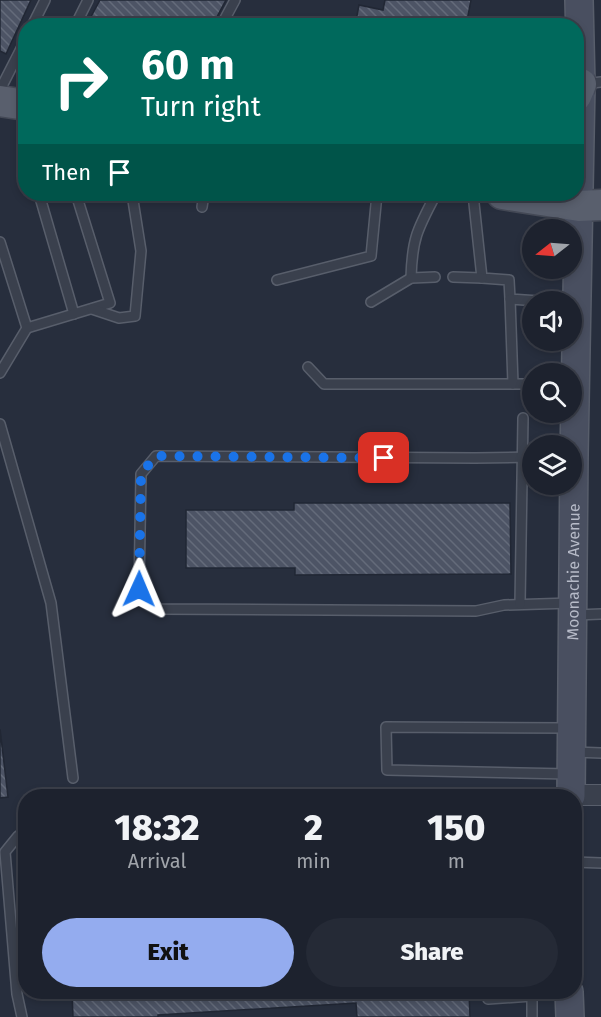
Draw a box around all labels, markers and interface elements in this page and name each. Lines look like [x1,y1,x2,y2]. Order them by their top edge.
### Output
text: 60 m [141,40,235,90]
icon: right [42,42,120,120]
text: Turn right [141,91,261,123]
icon: arrive [103,156,136,189]
text: Then [42,159,91,186]
north arrow [522,219,582,279]
map controls [522,219,582,495]
button: sound [522,291,582,351]
button: search [522,363,582,423]
pin [358,432,409,483]
button: layers [522,435,582,495]
icon: arrive [367,441,400,474]
street label: Moonachie Avenue [563,503,584,641]
position arrow [107,557,171,621]
text: 18:32 [115,806,200,850]
text: 2 [304,806,323,850]
text: 150 [427,806,485,850]
text: Arrival [128,849,186,873]
text: min [296,849,331,873]
text: m [448,849,465,873]
button: Exit [42,918,294,987]
button: Share [306,918,558,987]

